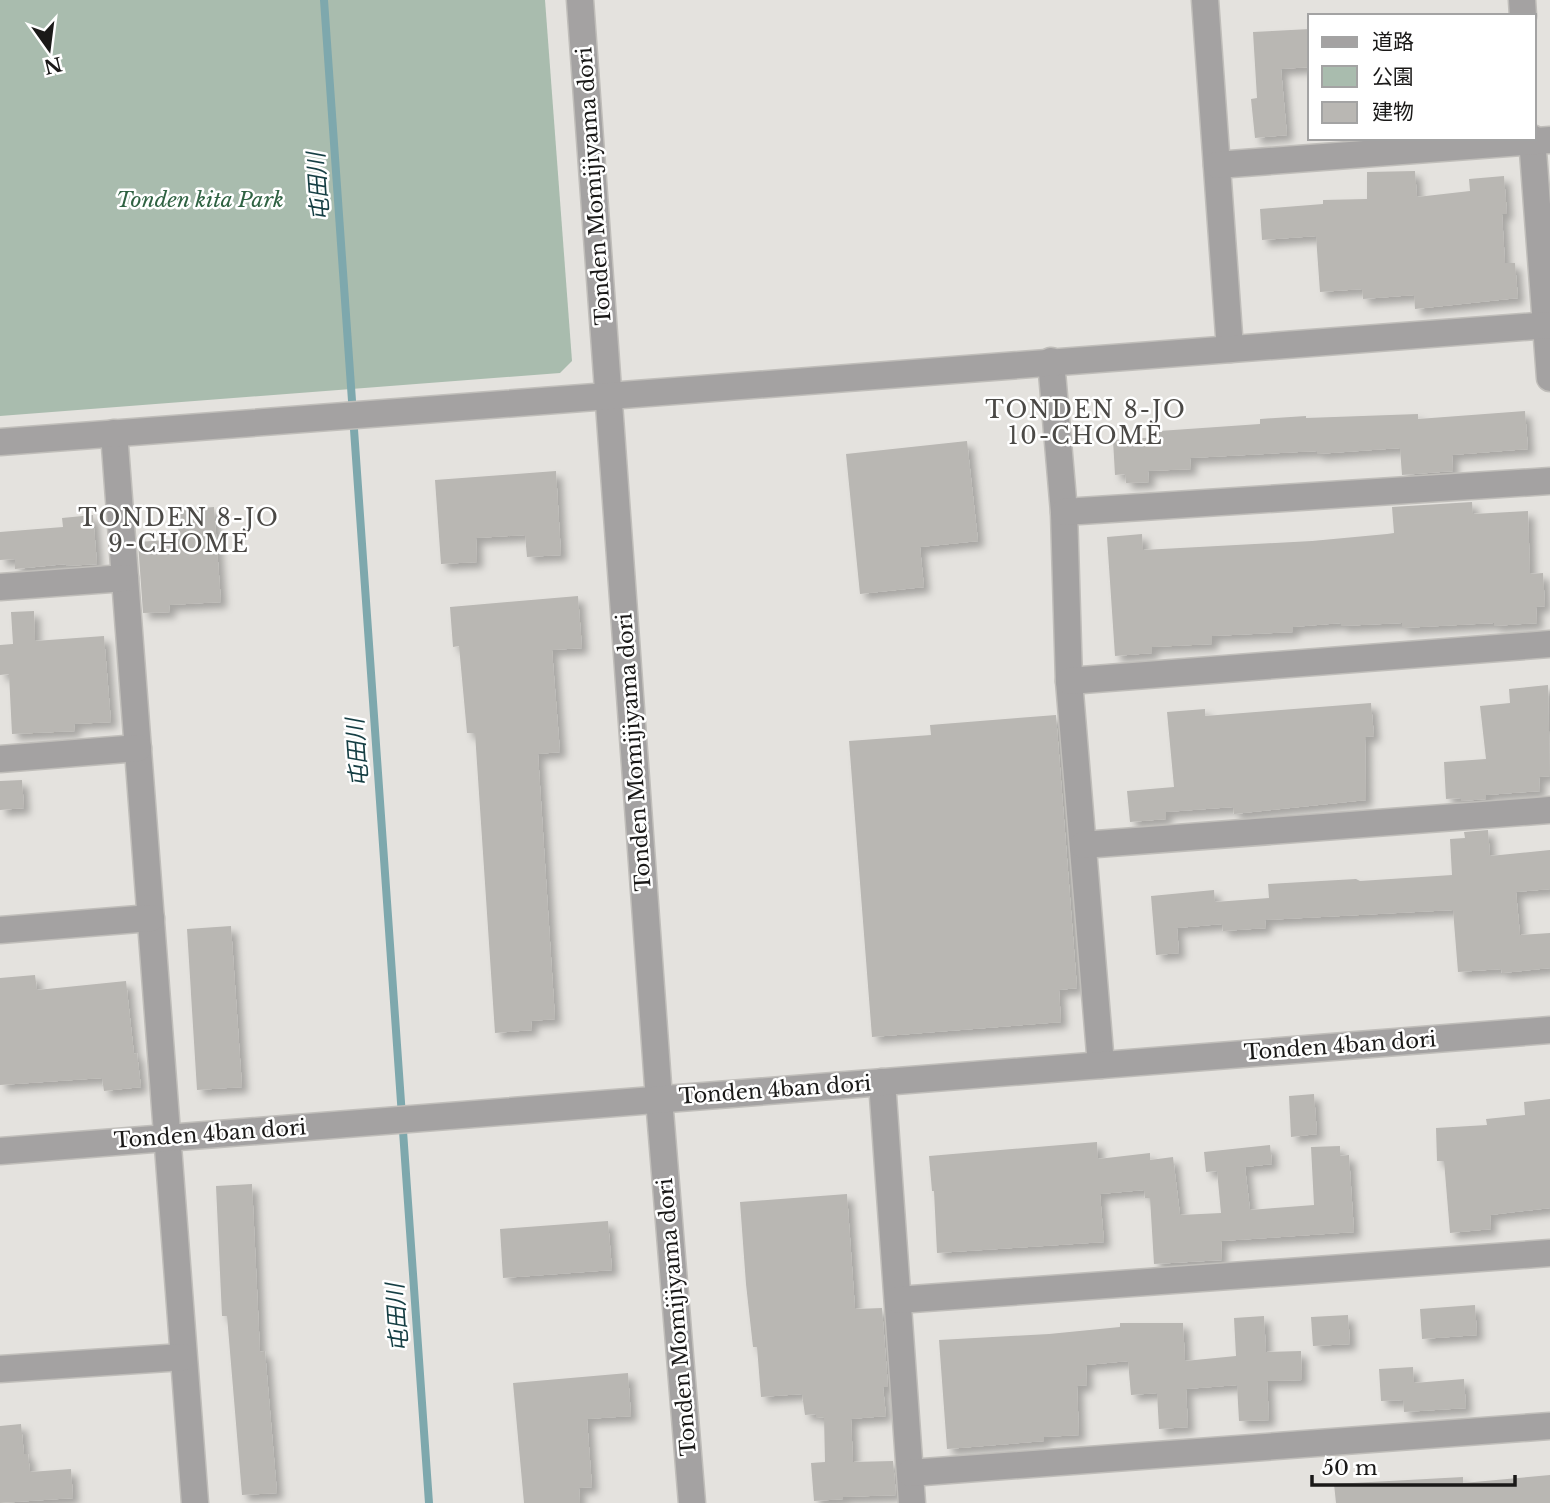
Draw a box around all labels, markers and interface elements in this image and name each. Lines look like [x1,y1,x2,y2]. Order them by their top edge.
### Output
north arrow [14,14,84,84]
legend [1308,14,1536,140]
text: 道路 [1372,29,1414,55]
street label: Tonden Momijiyama dori [571,46,617,326]
text: N [41,52,64,78]
text: 公園 [1372,64,1414,90]
text: 建物 [1372,99,1414,125]
water label: 屯田川 [301,149,334,222]
park label: Tonden kita Park [116,187,284,213]
district label: TONDEN 8-JO 10-CHOME [985,396,1187,450]
district label: TONDEN 8-JO 9-CHOME [78,504,280,558]
street label: Tonden Momijiyama dori [611,612,657,892]
water label: 屯田川 [340,715,373,788]
street label: Tonden 4ban dori [1243,1026,1437,1066]
street label: Tonden 4ban dori [678,1070,872,1110]
street label: Tonden 4ban dori [113,1114,307,1154]
street label: Tonden Momijiyama dori [652,1177,702,1457]
water label: 屯田川 [380,1280,413,1353]
scale bar [1312,1444,1515,1488]
text: 50 m [1322,1455,1378,1481]

